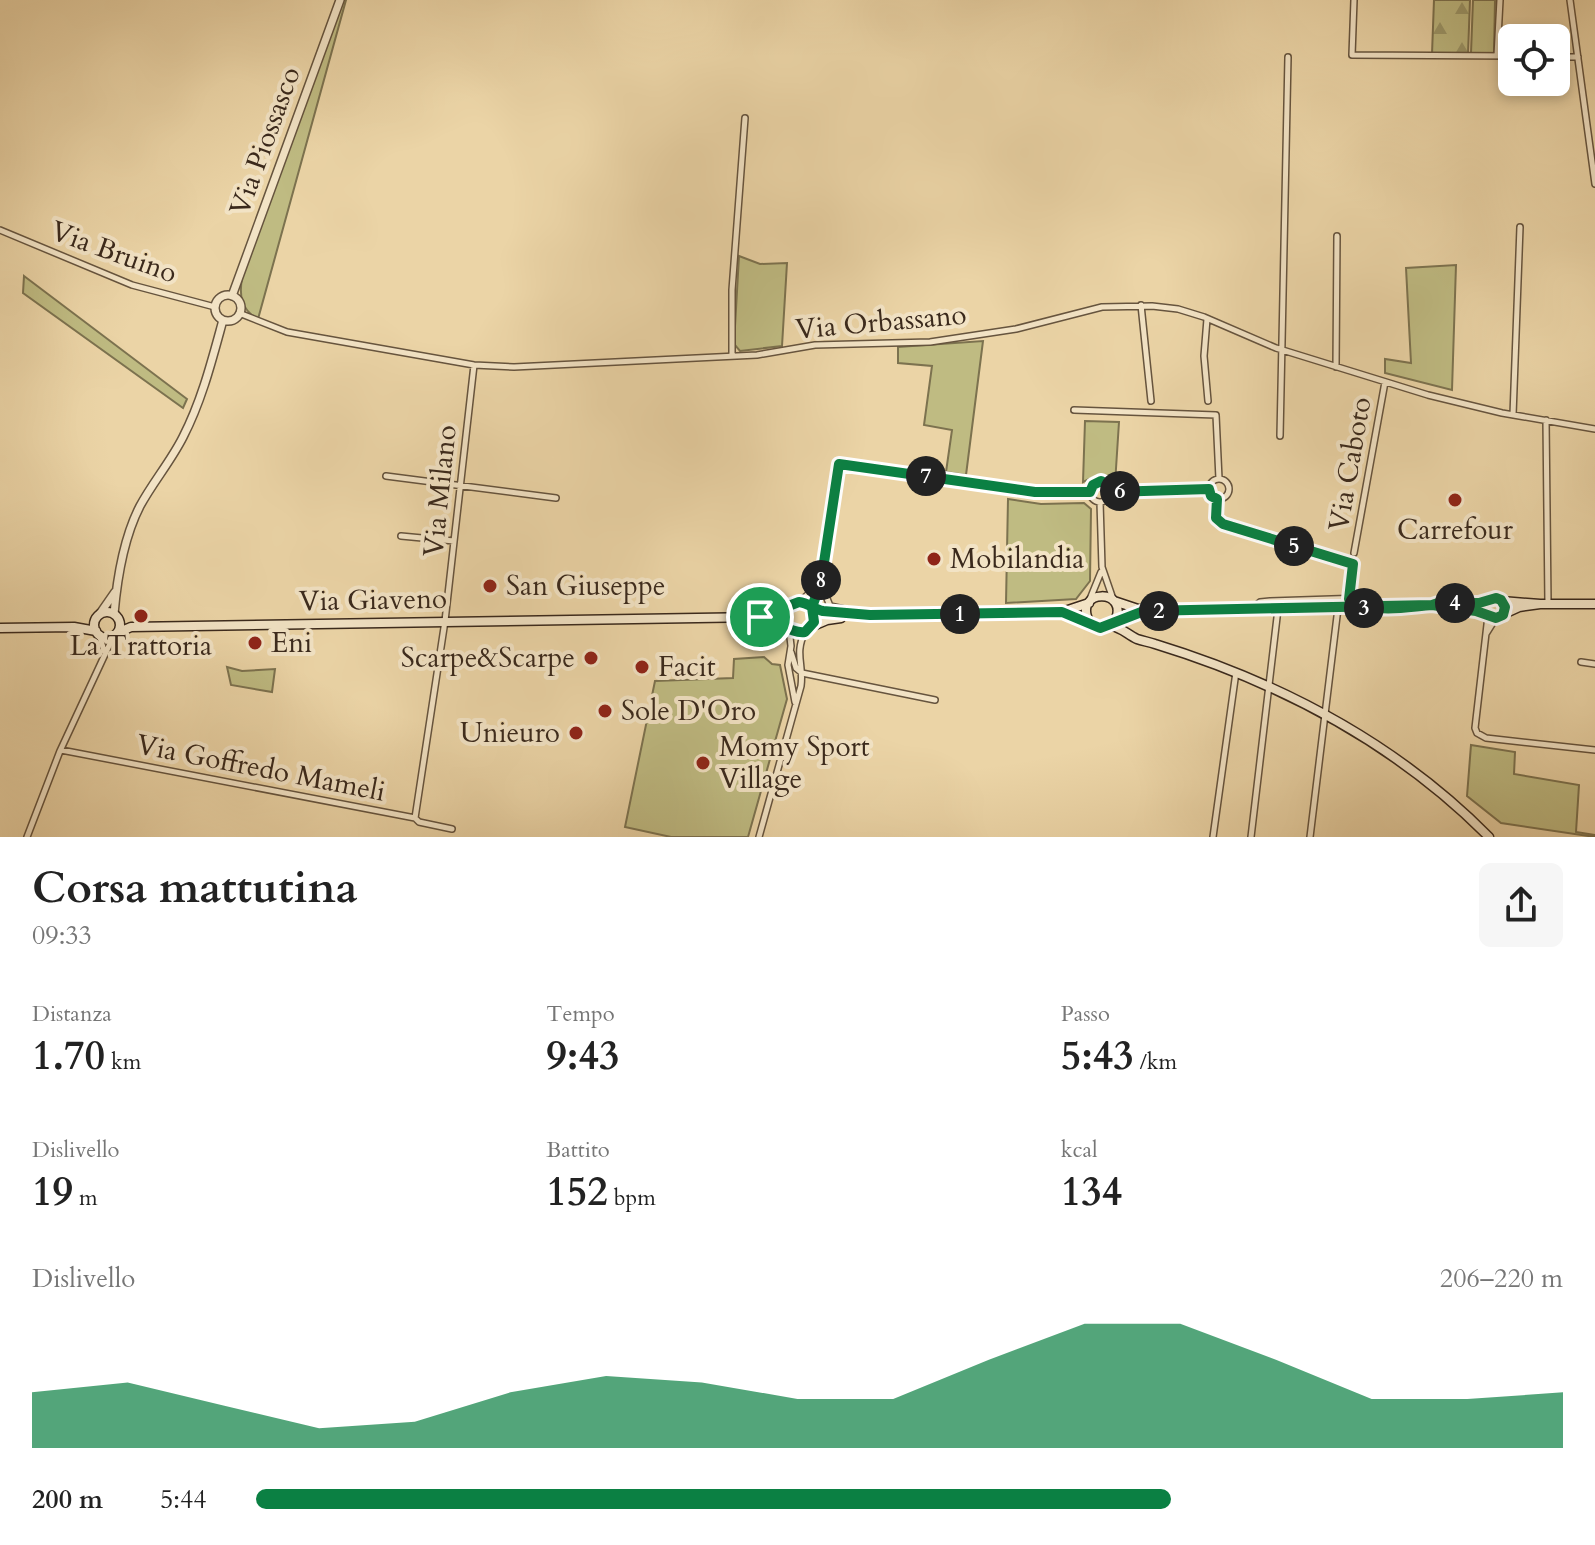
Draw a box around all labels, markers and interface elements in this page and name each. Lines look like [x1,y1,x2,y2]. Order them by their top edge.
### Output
map controls [1498,24,1570,96]
button: locate [1498,24,1570,96]
street label: Via Piossasco [221,61,309,221]
street label: Via Bruino [46,212,182,292]
street label: Via Orbassano [794,296,968,348]
street label: Via Caboto [1320,394,1380,534]
street label: Via Milano [414,423,466,559]
pin: 7 [906,456,946,496]
text: 7 [920,461,932,491]
pin: 6 [1100,471,1140,511]
text: 6 [1114,476,1126,506]
marker: Carrefour [1446,491,1464,509]
place label: Carrefour [1397,511,1514,549]
pin: 5 [1274,526,1314,566]
text: 5 [1288,531,1300,561]
place label: Mobilandia [950,540,1084,578]
marker: Mobilandia [925,550,943,568]
pin: 8 [801,560,841,600]
text: 8 [815,565,827,595]
place label: San Giuseppe [506,567,666,605]
marker: San Giuseppe [481,577,499,595]
street label: Via Giaveno [299,580,447,620]
pin [726,583,794,651]
pin: 4 [1435,583,1475,623]
pin: 3 [1344,588,1384,628]
text: 4 [1449,588,1461,618]
pin: 2 [1139,591,1179,631]
text: 3 [1358,593,1370,623]
pin: 1 [940,594,980,634]
icon: arrive [738,595,782,639]
text: 2 [1153,596,1165,626]
text: 1 [954,599,966,629]
marker: La Trattoria [132,607,150,625]
place label: Eni [271,624,312,662]
place label: La Trattoria [70,627,212,665]
marker: Eni [246,634,264,652]
place label: Scarpe&Scarpe [401,639,575,677]
place label: Facit [658,648,716,686]
marker: Scarpe&Scarpe [582,649,600,667]
marker: Facit [633,658,651,676]
place label: Sole D'Oro [621,692,756,730]
marker: Sole D'Oro [596,702,614,720]
place label: Unieuro [460,714,560,752]
marker: Unieuro [567,724,585,742]
street label: Via Goffredo Mameli [133,725,389,811]
place label: Momy Sport Village [719,728,870,798]
marker: Momy Sport Village [694,754,712,772]
text: Corsa mattutina [32,858,358,918]
button: share [1479,863,1563,947]
text: 09:33 [32,918,92,953]
text: Distanza [32,999,112,1029]
text: Tempo [546,999,615,1029]
text: Passo [1061,999,1110,1029]
text: 1.70 [32,1029,105,1084]
text: 9:43 [546,1029,619,1084]
text: 5:43 [1061,1029,1134,1084]
text: km [105,1047,141,1077]
text: /km [1134,1047,1177,1077]
text: Dislivello [32,1135,119,1165]
text: Battito [546,1135,610,1165]
text: kcal [1061,1135,1098,1165]
text: 19 [32,1165,73,1220]
text: 152 [546,1165,608,1220]
text: 134 [1061,1165,1122,1220]
text: m [73,1183,98,1213]
text: bpm [608,1183,656,1213]
text: Dislivello [32,1261,135,1296]
text: 206–220 m [1440,1261,1563,1296]
text: 200 m [32,1482,103,1517]
text: 5:44 [160,1482,207,1517]

